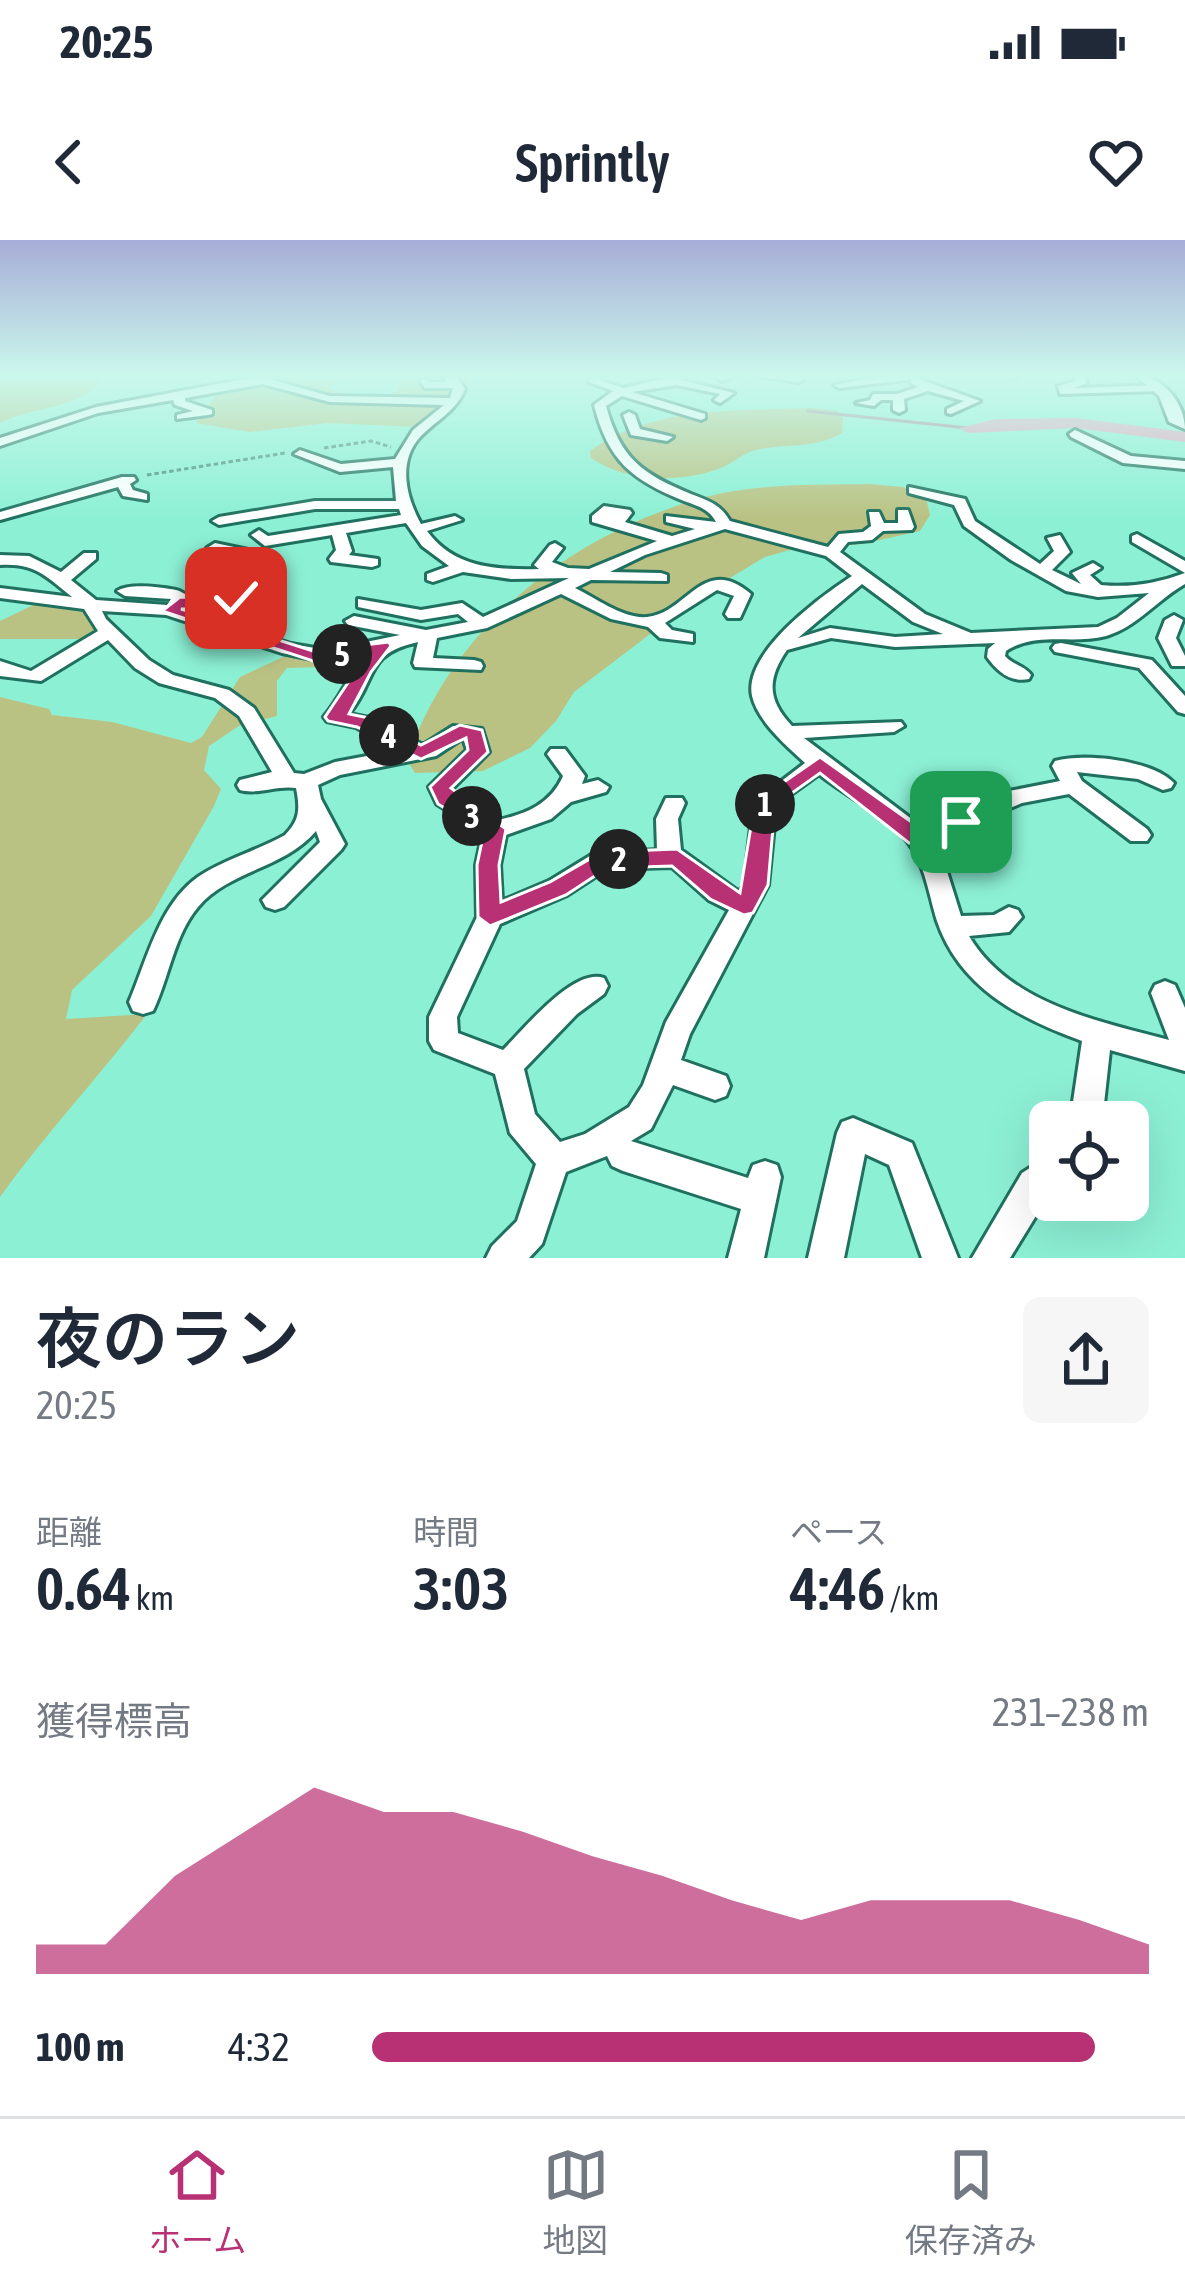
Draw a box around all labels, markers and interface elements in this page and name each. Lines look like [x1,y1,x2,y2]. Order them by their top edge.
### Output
text: 20:25 [60,16,154,68]
icon: back [36,129,102,195]
icon: heart [1083,129,1149,195]
text: Sprintly [515,132,670,193]
pin [185,547,287,649]
icon: check [203,565,269,631]
pin: 5 [312,624,372,684]
text: 5 [334,635,350,673]
pin: 4 [359,706,419,766]
text: 4 [381,717,397,755]
pin [910,771,1012,873]
pin: 1 [735,774,795,834]
text: 1 [757,785,773,823]
pin: 3 [442,786,502,846]
icon: arrive [928,789,994,855]
text: 3 [464,797,480,835]
pin: 2 [589,829,649,889]
text: 2 [611,840,627,878]
map controls [1029,1101,1149,1221]
button: locate [1029,1101,1149,1221]
button: share [1023,1297,1149,1423]
text: 夜のラン [36,1300,300,1376]
text: 20:25 [36,1383,117,1427]
text: 距離 [36,1513,102,1551]
text: 時間 [413,1513,479,1551]
text: ペース [790,1513,887,1551]
text: 0.64 [36,1554,131,1623]
text: 3:03 [413,1554,509,1623]
text: 4:46 [790,1554,885,1623]
text: km [131,1579,174,1617]
text: /km [885,1579,939,1617]
text: 231–238 m [992,1690,1149,1734]
text: 獲得標高 [36,1699,192,1743]
text: 100 m [36,2025,124,2069]
text: 4:32 [228,2025,290,2069]
tab: ホーム [148,2142,246,2262]
tab: 地図 [543,2142,609,2262]
tab: 保存済み [905,2142,1037,2262]

